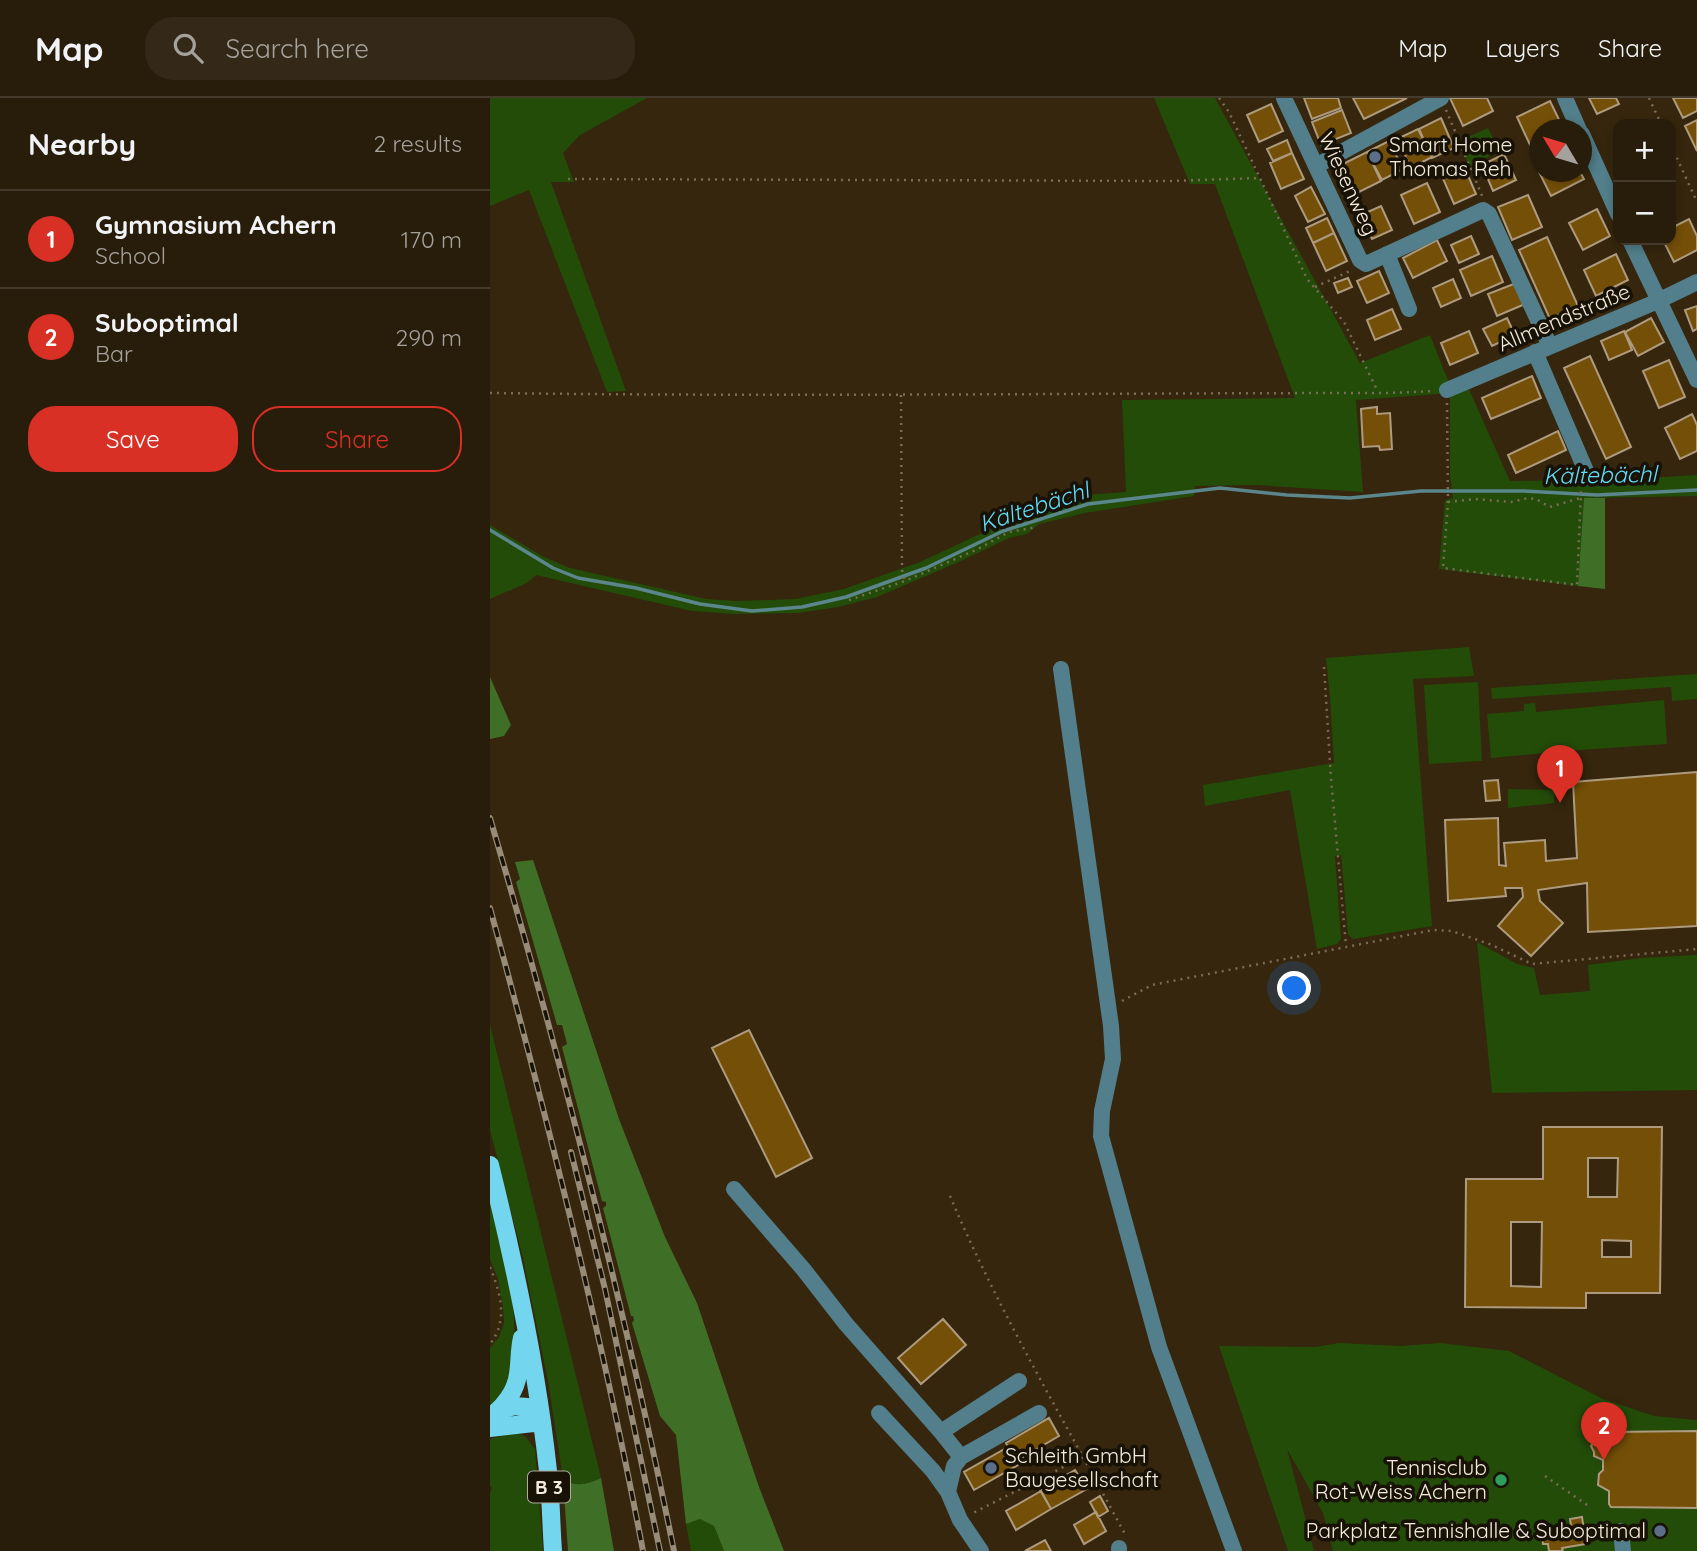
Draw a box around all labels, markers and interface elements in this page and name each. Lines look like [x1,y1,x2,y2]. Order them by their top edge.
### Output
search box [145,17,635,80]
text: Map [35,28,103,69]
icon: search [169,29,207,67]
text: Search here [225,32,369,65]
text: Map [1398,33,1447,63]
text: Layers [1485,33,1560,63]
text: Share [1598,33,1662,63]
north arrow [1529,119,1592,182]
map controls [1613,119,1676,245]
button: + [1613,119,1676,182]
text: Nearby [28,125,136,163]
street label: Wiesenweg [1314,128,1384,239]
text: 2 results [373,129,462,158]
place label: Smart Home Thomas Reh [1389,131,1512,181]
marker: Smart Home Thomas Reh [1367,149,1383,165]
button: − [1613,182,1676,245]
text: Gymnasium Achern [95,208,337,241]
text: 1 [47,225,55,254]
text: 170 m [401,225,462,254]
text: School [95,241,166,270]
street label: Allmendstraße [1494,278,1634,357]
text: Suboptimal [95,306,239,339]
text: 2 [44,323,58,352]
text: 290 m [395,323,462,352]
text: Bar [95,339,133,368]
button: Save [28,406,238,472]
button: Share [252,406,462,472]
water label: Kältebächl [1543,459,1660,490]
water label: Kältebächl [975,474,1095,538]
pin: 1 [1537,745,1583,803]
your location [1277,971,1311,1005]
pin: 2 [1581,1402,1627,1460]
place label: Schleith GmbH Baugesellschaft [1005,1442,1159,1492]
place label: Tennisclub Rot-Weiss Achern [1315,1454,1487,1504]
marker: Schleith GmbH Baugesellschaft [983,1460,999,1476]
road number: B 3 [528,1471,570,1502]
marker: Tennisclub Rot-Weiss Achern [1493,1472,1509,1488]
place label: Parkplatz Tennishalle & Suboptimal [1306,1517,1646,1543]
marker: Parkplatz Tennishalle & Suboptimal [1652,1523,1668,1539]

